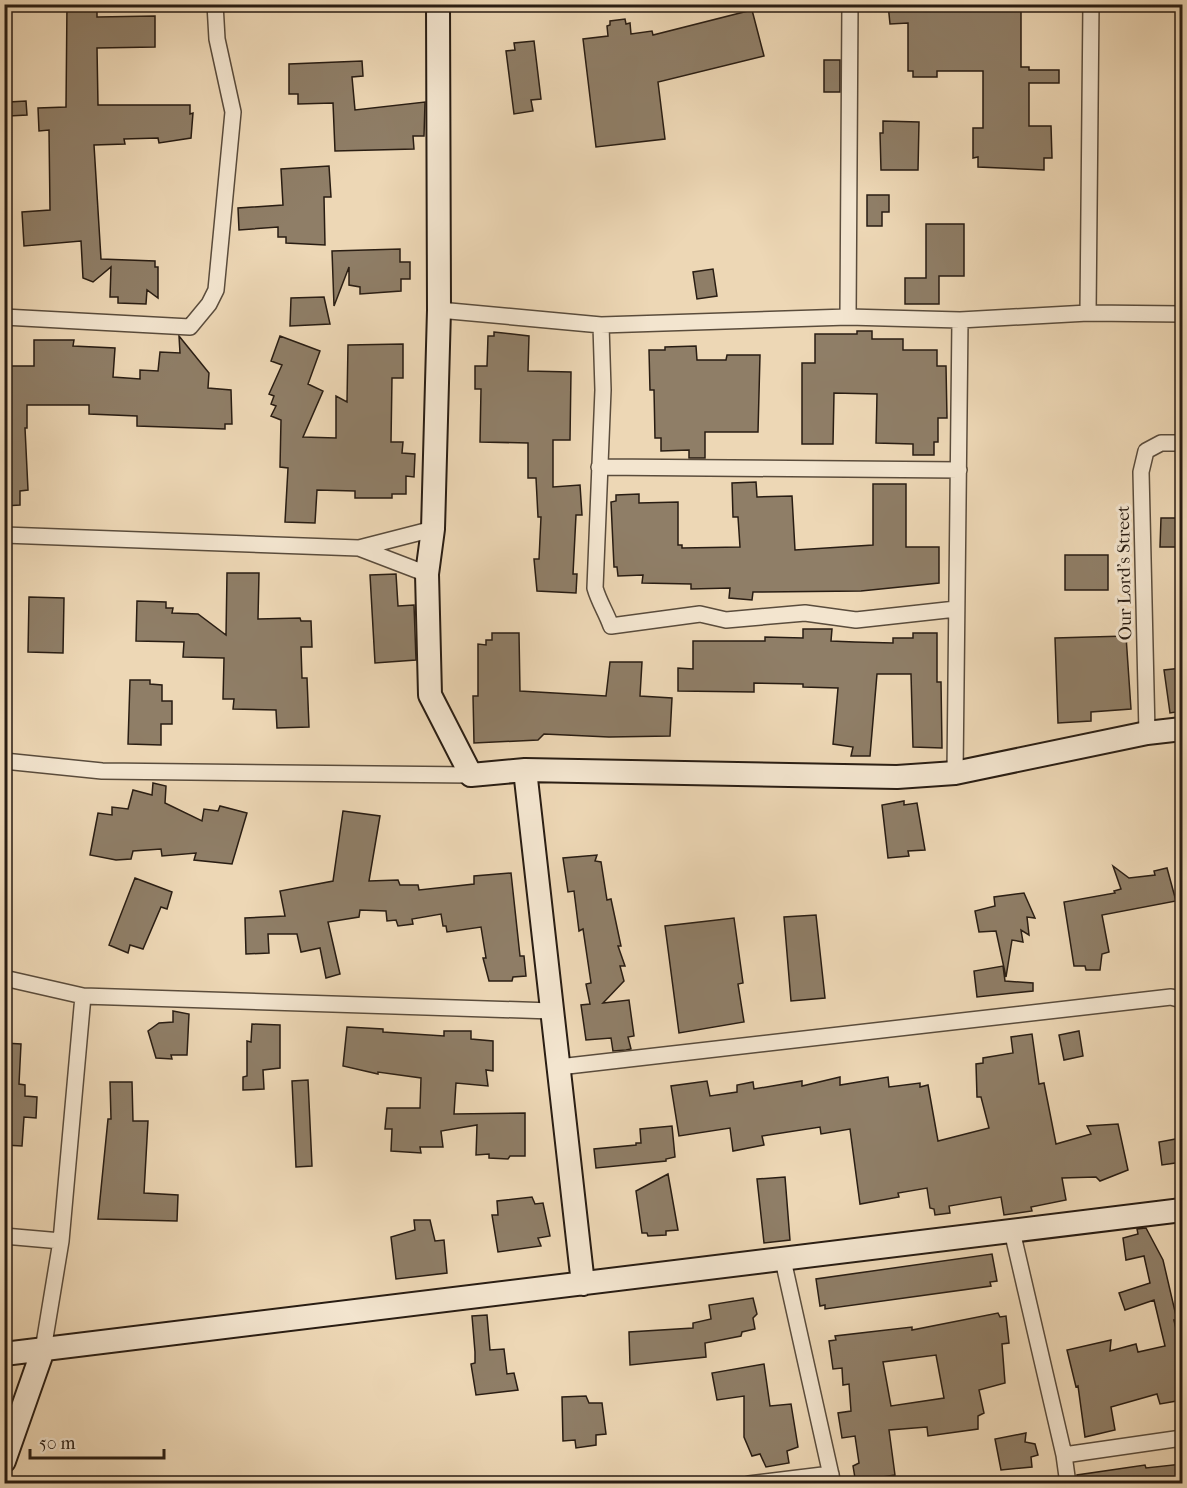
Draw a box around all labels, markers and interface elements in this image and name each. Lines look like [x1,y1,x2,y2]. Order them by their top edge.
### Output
street label: Our Lord’s Street [1113,505,1136,641]
scale bar [30,1422,164,1460]
text: 50 m [39,1433,76,1454]

